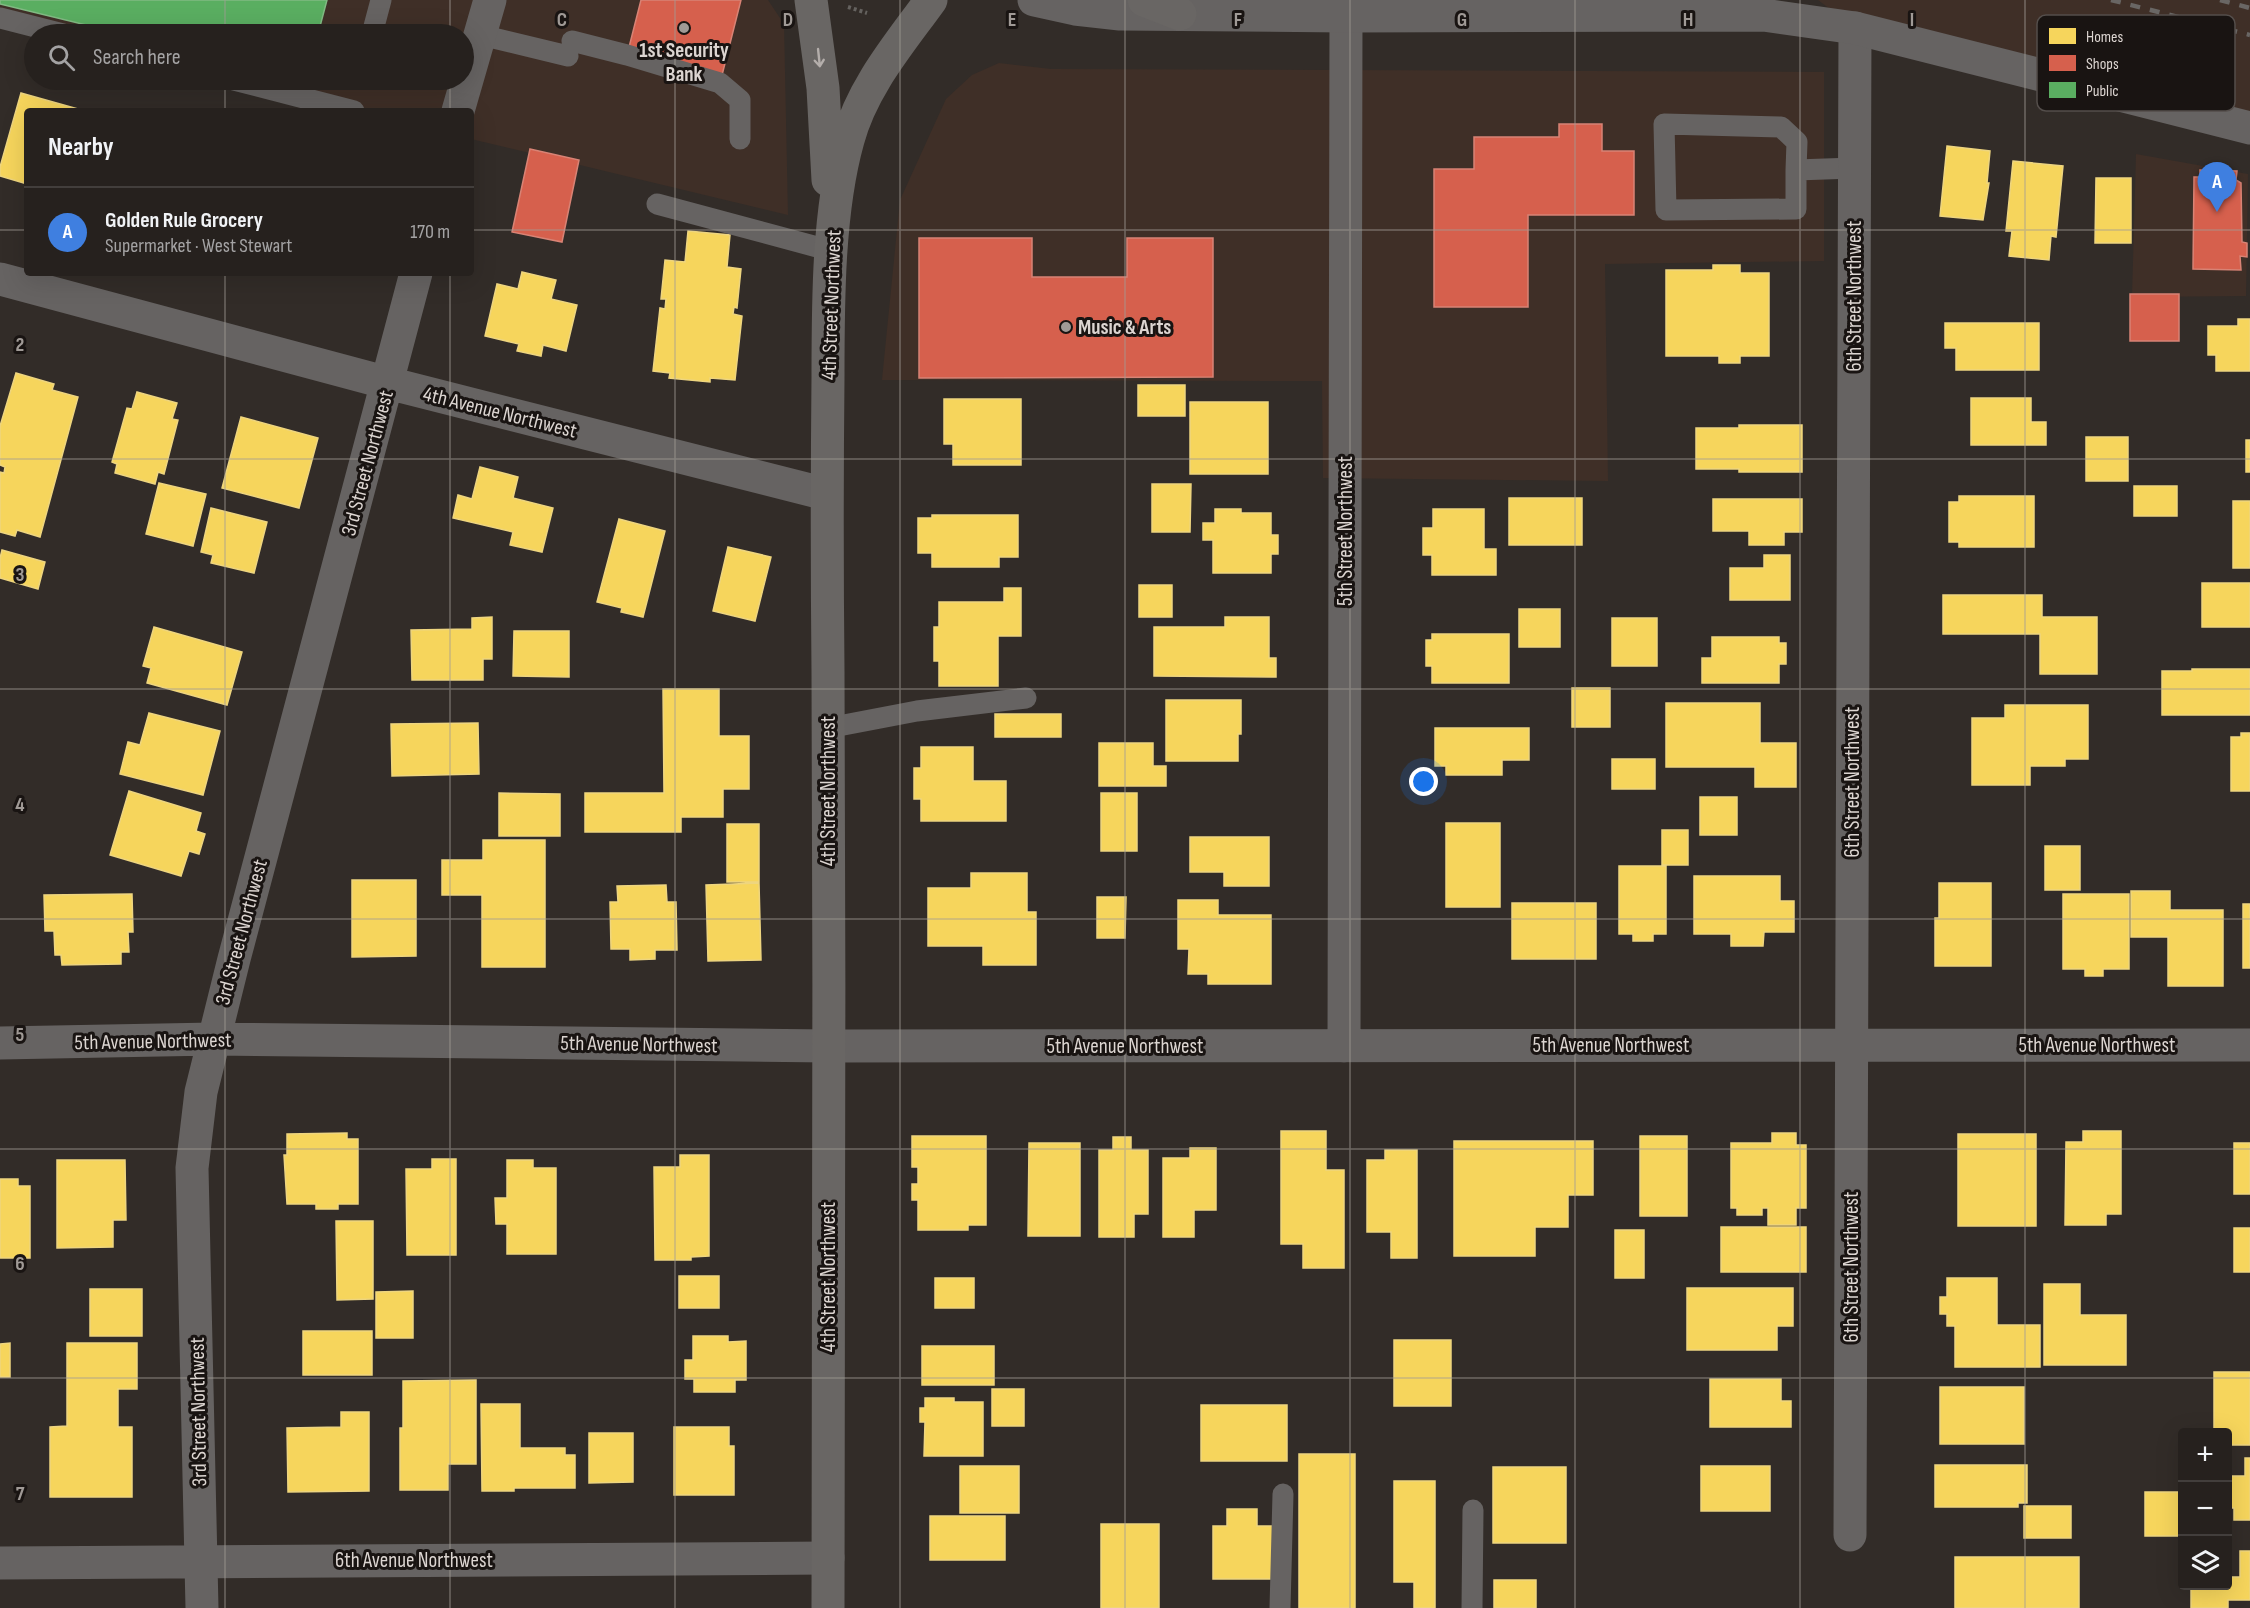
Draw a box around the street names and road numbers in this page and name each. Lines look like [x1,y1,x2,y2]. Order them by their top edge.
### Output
street label: 6th Street Northwest [1842,221,1867,371]
street label: 4th Street Northwest [816,229,847,381]
street label: 4th Avenue Northwest [421,381,579,444]
street label: 3rd Street Northwest [336,388,399,539]
street label: 5th Street Northwest [1333,456,1358,606]
street label: 6th Street Northwest [1840,707,1865,857]
street label: 4th Street Northwest [816,716,841,866]
street label: 3rd Street Northwest [210,857,273,1008]
street label: 5th Avenue Northwest [74,1028,232,1055]
street label: 5th Avenue Northwest [560,1031,718,1058]
street label: 5th Avenue Northwest [1532,1033,1690,1058]
street label: 5th Avenue Northwest [2018,1033,2176,1058]
street label: 5th Avenue Northwest [1046,1034,1204,1059]
street label: 6th Street Northwest [1839,1192,1864,1342]
street label: 4th Street Northwest [816,1202,841,1352]
street label: 3rd Street Northwest [185,1337,212,1487]
street label: 6th Avenue Northwest [335,1548,493,1573]

